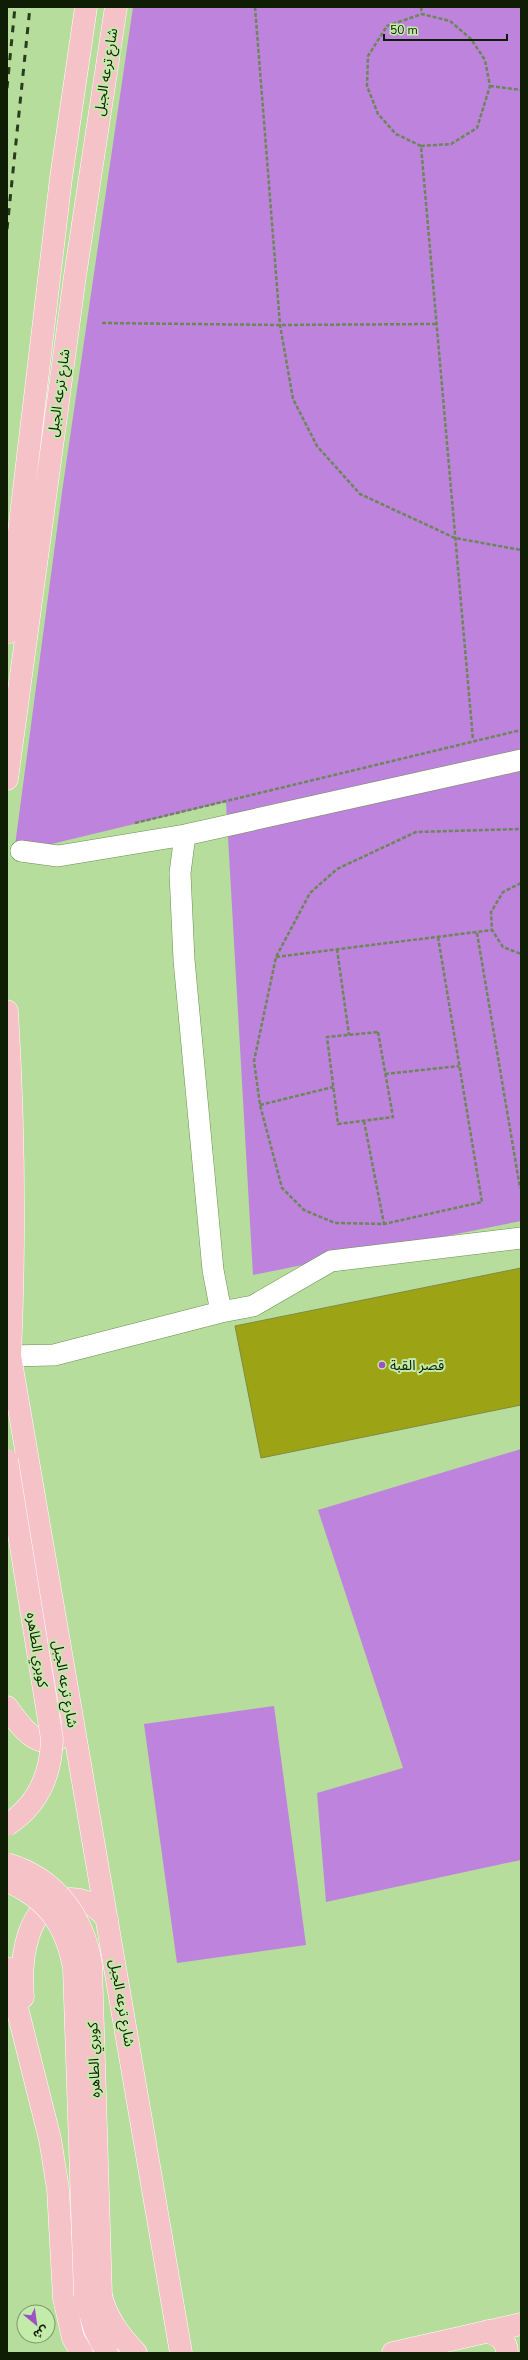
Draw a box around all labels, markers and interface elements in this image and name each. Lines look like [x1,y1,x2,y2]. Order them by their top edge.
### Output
scale bar [384,16,507,42]
text: 50 m [390,22,418,38]
street label: شارع ترعه الجبل [90,27,123,117]
street label: شارع ترعه الجبل [43,348,76,438]
place label: قصر القبة [390,1356,444,1375]
marker: قصر القبة [377,1360,387,1370]
street label: كوبري الطاهره [20,1611,52,1689]
street label: شارع ترعه الجبل [47,1639,82,1729]
street label: شارع ترعه الجبل [104,1958,139,2048]
street label: كوبري الطاهره [83,2022,106,2098]
north arrow [16,2304,56,2344]
text: ش [30,2322,51,2343]

